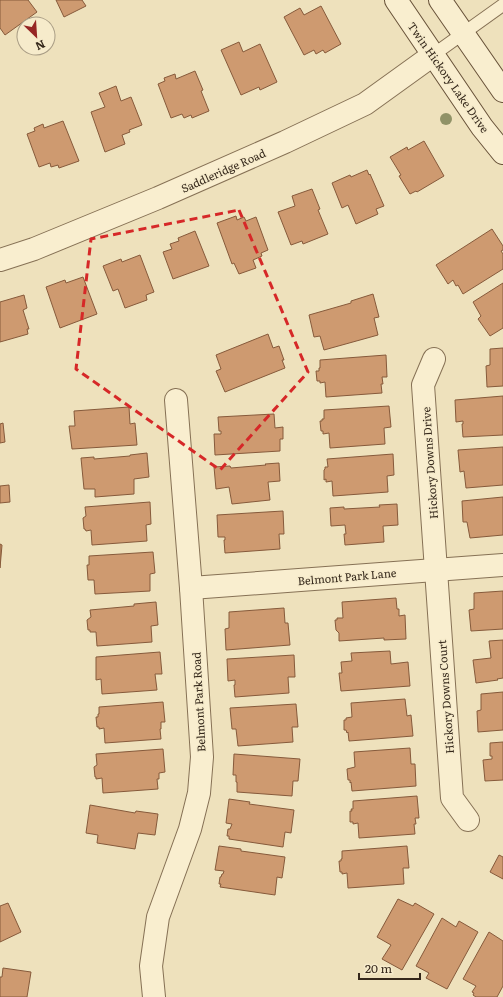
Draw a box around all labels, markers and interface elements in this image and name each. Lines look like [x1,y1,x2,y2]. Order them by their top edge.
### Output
north arrow [16,16,56,56]
street label: Twin Hickory Lake Drive [405,18,494,136]
text: N [33,37,48,55]
street label: Saddleridge Road [178,144,268,196]
street label: Hickory Downs Drive [417,406,441,520]
street label: Belmont Park Lane [297,564,397,588]
street label: Hickory Downs Court [433,639,457,755]
street label: Belmont Park Road [187,651,209,752]
scale bar [359,955,420,981]
text: 20 m [365,959,392,977]

